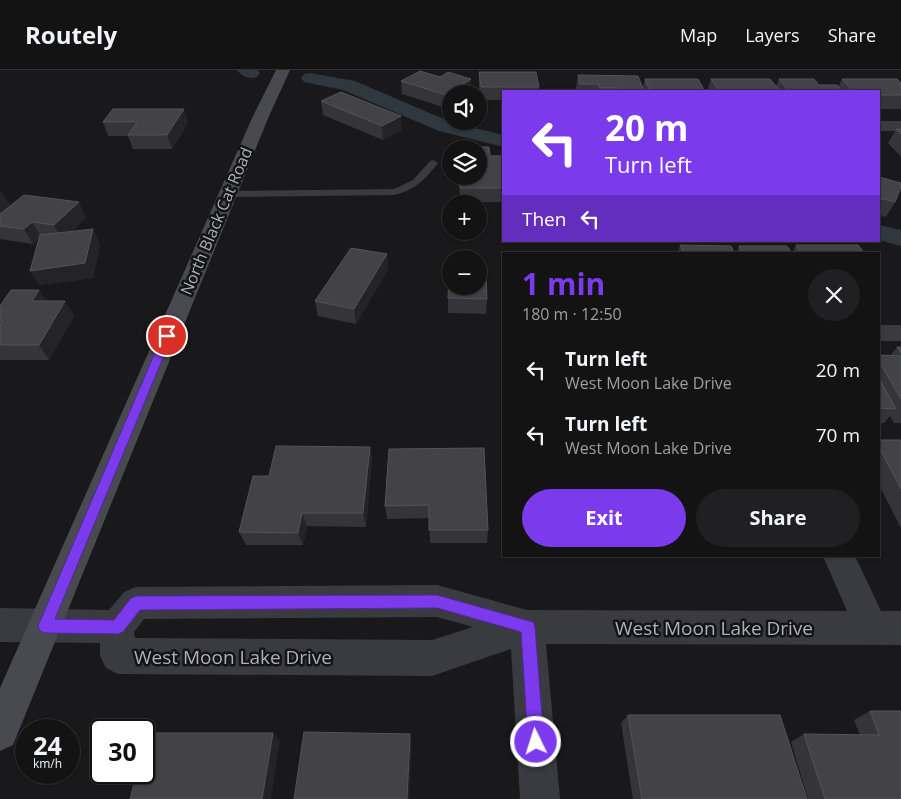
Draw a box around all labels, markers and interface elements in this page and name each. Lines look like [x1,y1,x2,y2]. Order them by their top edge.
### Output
text: Routely [25,18,117,51]
text: Map [680,23,717,47]
text: Layers [745,23,800,47]
text: Share [828,23,876,47]
map controls [442,85,487,295]
button: sound [442,85,487,130]
text: 20 m [605,104,688,151]
icon: left [522,110,587,175]
button: layers [442,140,487,185]
street label: North Black Cat Road [175,144,257,298]
text: Turn left [605,149,692,179]
button: + [442,195,487,240]
icon: left [576,205,604,233]
text: Then [522,206,566,232]
button: − [442,250,487,295]
text: 1 min [522,263,605,304]
button: close [808,269,860,321]
text: 180 m · 12:50 [522,303,622,325]
pin [146,315,188,357]
icon: arrive [153,322,181,350]
text: Turn left [565,346,647,372]
icon: left [522,356,550,384]
text: 20 m [816,357,860,383]
text: West Moon Lake Drive [565,372,732,394]
text: Turn left [565,411,647,437]
icon: left [522,421,550,449]
text: 70 m [816,422,860,448]
text: West Moon Lake Drive [565,437,732,459]
button: Exit [522,489,686,547]
button: Share [696,489,860,547]
street label: West Moon Lake Drive [615,615,813,641]
street label: West Moon Lake Drive [134,644,332,670]
position arrow [509,715,561,767]
speed limit sign: 30 [90,719,155,784]
text: 24 [33,728,62,762]
text: km/h [33,755,62,772]

